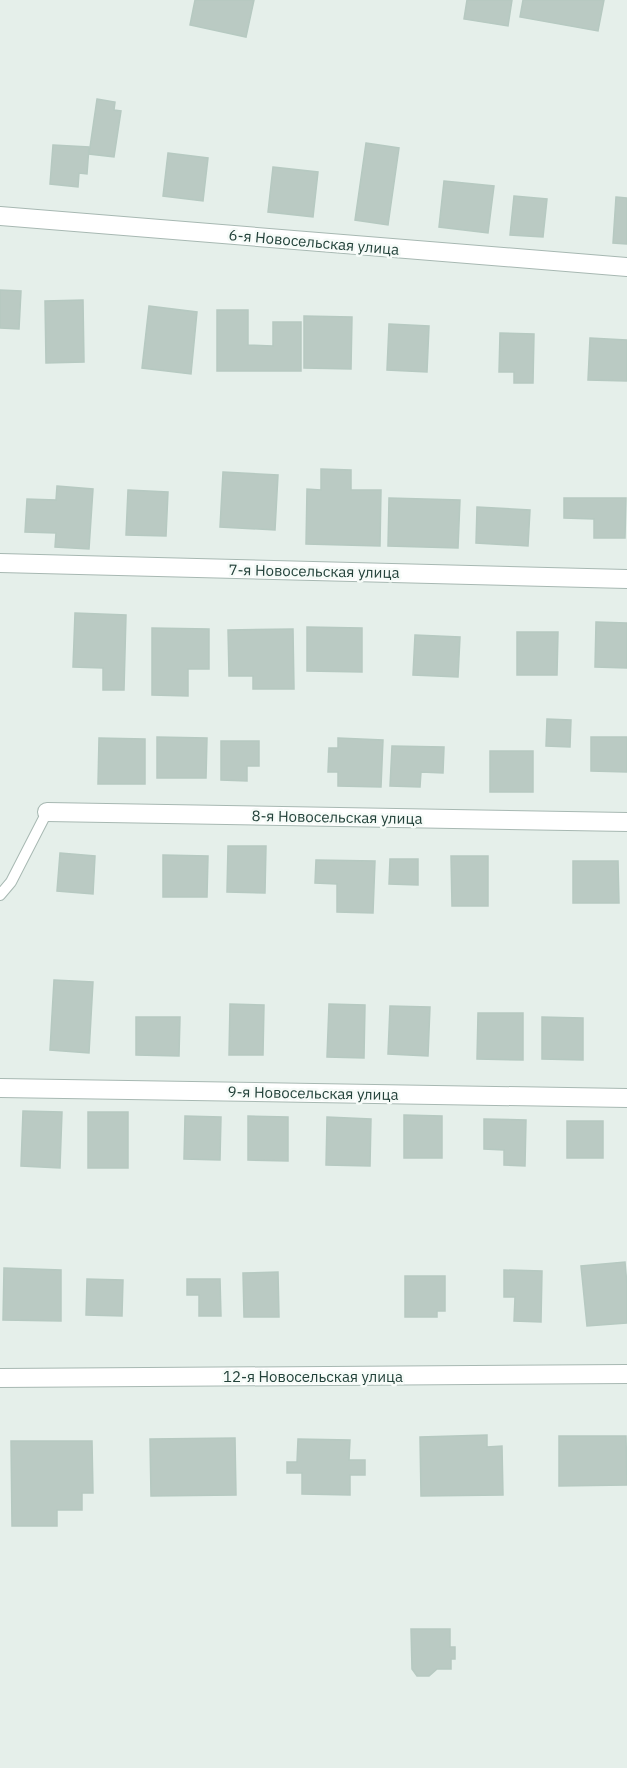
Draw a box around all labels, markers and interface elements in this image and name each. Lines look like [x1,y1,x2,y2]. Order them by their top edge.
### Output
street label: 6-я Новосельская улица [228,225,400,259]
street label: 7-я Новосельская улица [228,560,400,582]
street label: 8-я Новосельская улица [251,806,423,828]
street label: 9-я Новосельская улица [227,1082,399,1104]
street label: 12-я Новосельская улица [223,1367,403,1386]

